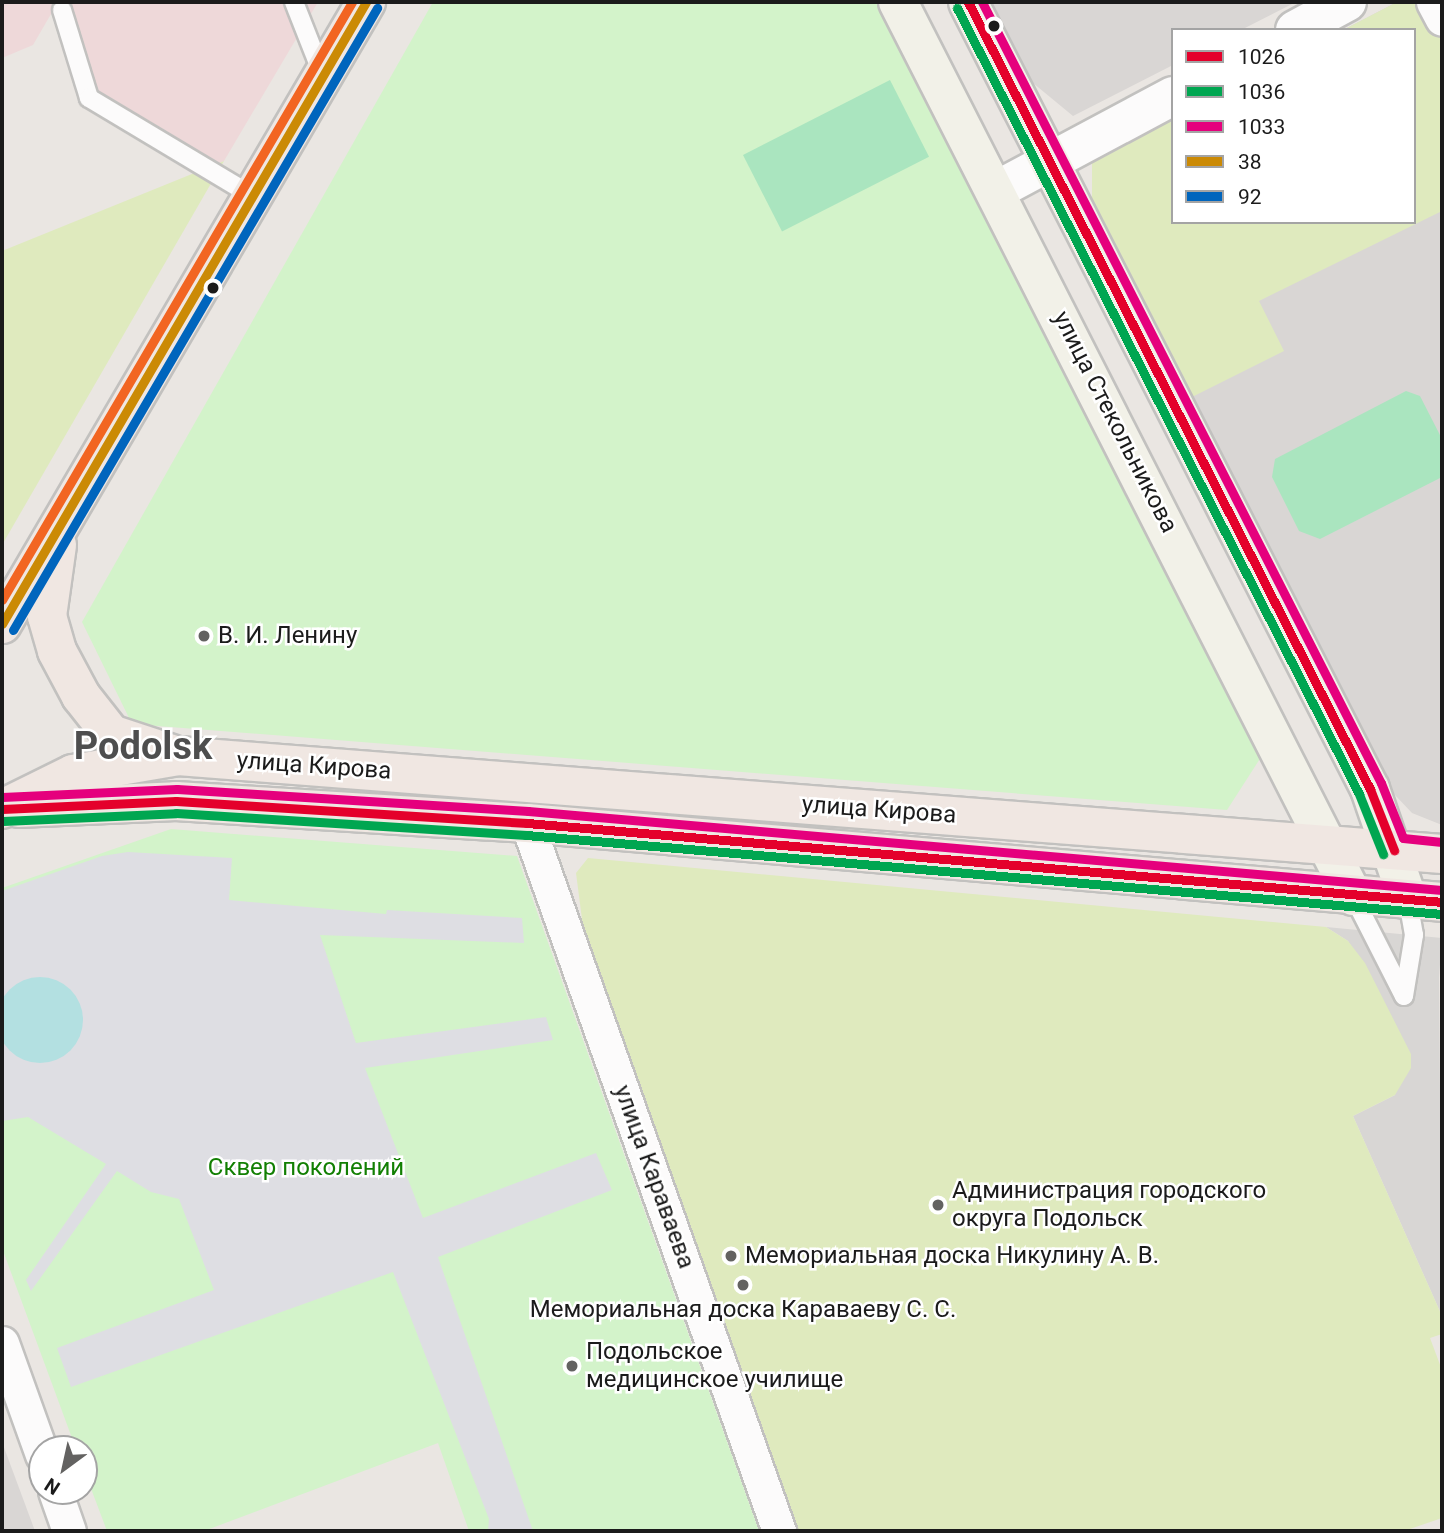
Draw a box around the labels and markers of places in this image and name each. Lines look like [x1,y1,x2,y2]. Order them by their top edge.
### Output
unlabelled marker [987,19,1001,33]
unlabelled marker [206,281,220,295]
place label: В. И. Ленину [218,622,357,650]
marker: В. И. Ленину [196,628,212,644]
place label: Администрация городского округа Подольск [952,1177,1266,1233]
marker: Администрация городского округа Подольск [930,1197,946,1213]
place label: Мемориальная доска Никулину А. В. [745,1242,1159,1270]
marker: Мемориальная доска Никулину А. В. [723,1248,739,1264]
marker: Мемориальная доска Караваеву С. С. [735,1277,751,1293]
place label: Мемориальная доска Караваеву С. С. [530,1296,956,1324]
place label: Подольское медицинское училище [586,1338,843,1394]
marker: Подольское медицинское училище [564,1358,580,1374]

